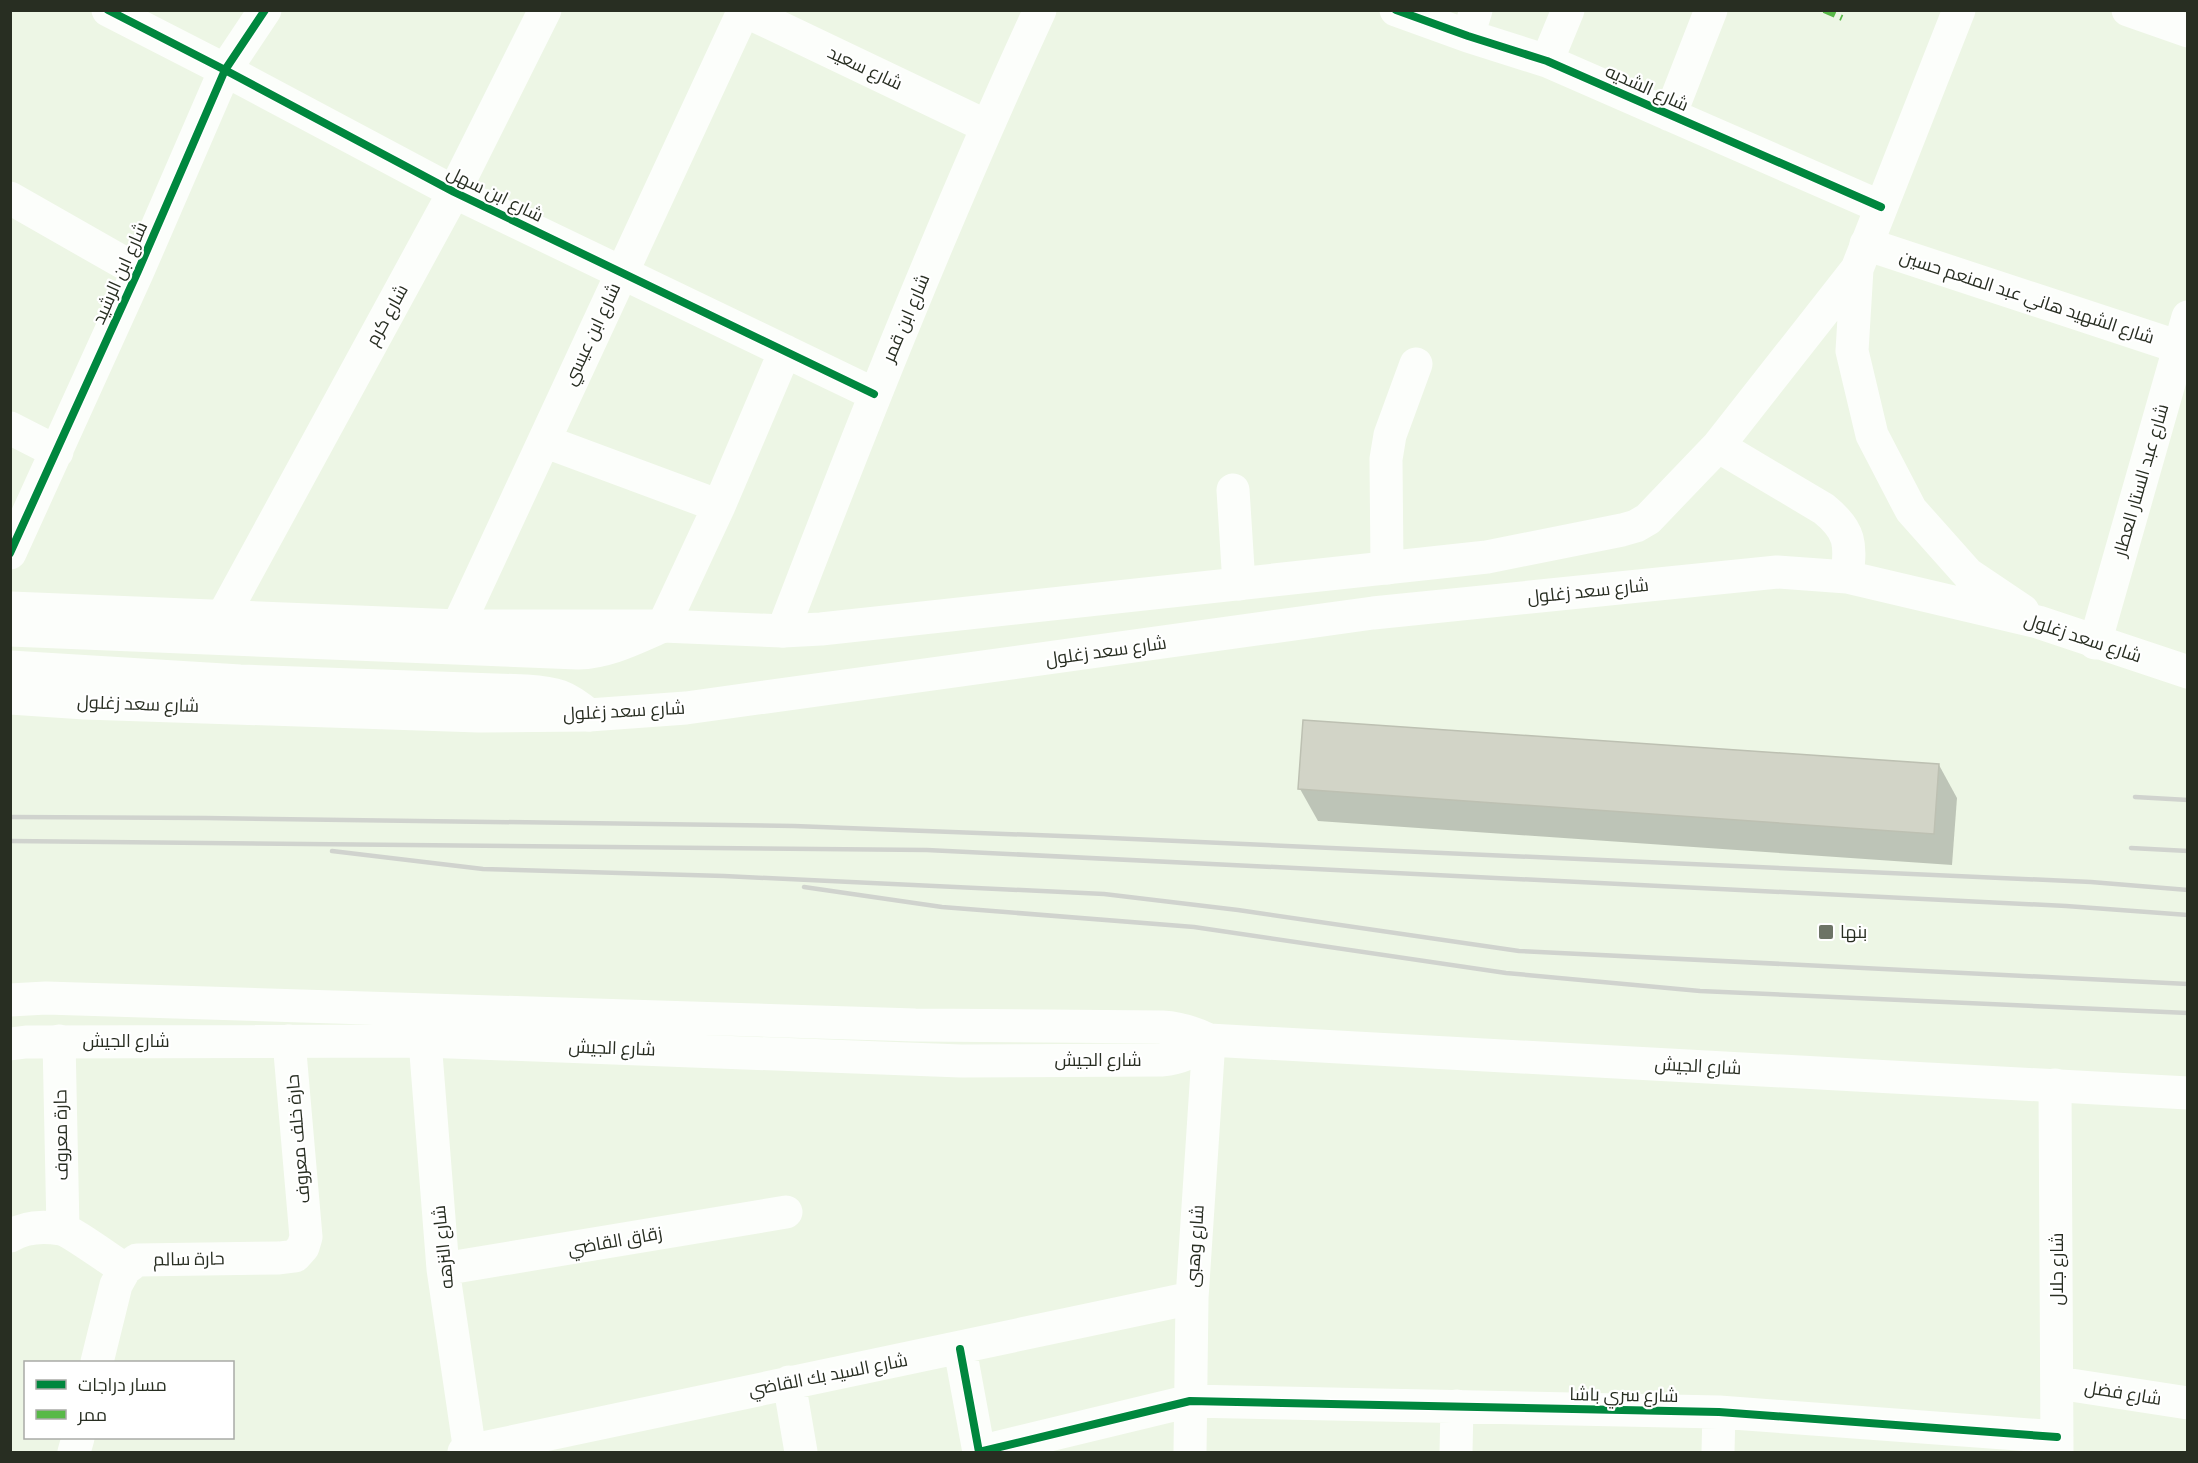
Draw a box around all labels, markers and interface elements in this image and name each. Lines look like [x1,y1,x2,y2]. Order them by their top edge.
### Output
street label: شارع سعيد [823,38,907,97]
street label: شارع الشديه [1601,57,1693,118]
street label: شارع ابن سهل [442,159,548,229]
street label: شارع ابن الرشيد [85,217,154,329]
street label: شارع الشهيد هاني عبد المنعم حسين [1896,242,2158,352]
street label: شارع ابن قمر [874,269,936,367]
street label: شارع ابن عيسي [556,278,627,390]
street label: شارع كرم [359,279,415,350]
street label: شارع عبد الستار العطار [2106,400,2175,560]
street label: شارع سعد زغلول [1526,571,1650,610]
street label: شارع سعد زغلول [2021,606,2145,669]
street label: شارع سعد زغلول [1044,629,1168,672]
street label: شارع سعد زغلول [77,688,199,719]
street label: شارع سعد زغلول [562,694,686,727]
place label: بنها [1840,918,1867,945]
marker: بنها [1817,923,1835,941]
street label: شارع الجيش [82,1027,170,1054]
street label: شارع الجيش [568,1032,656,1063]
street label: شارع الجيش [1054,1046,1142,1073]
street label: شارع الجيش [1654,1050,1742,1081]
street label: حارة خلف معروف [278,1073,317,1205]
street label: حارة معروف [46,1089,75,1181]
street label: شارع النزهه [425,1204,460,1290]
street label: شارع وهبى [1178,1204,1211,1288]
street label: زقاق القاضي [565,1219,664,1262]
street label: شارع جلال [2043,1233,2070,1305]
street label: حارة سالم [153,1244,225,1273]
street label: شارع السيد بك القاضي [746,1346,910,1403]
legend [24,1361,234,1439]
text: مسار دراجات [78,1371,167,1398]
street label: شارع فضل [2083,1373,2164,1412]
street label: شارع سري باشا [1569,1380,1679,1410]
text: ممر [77,1401,107,1428]

